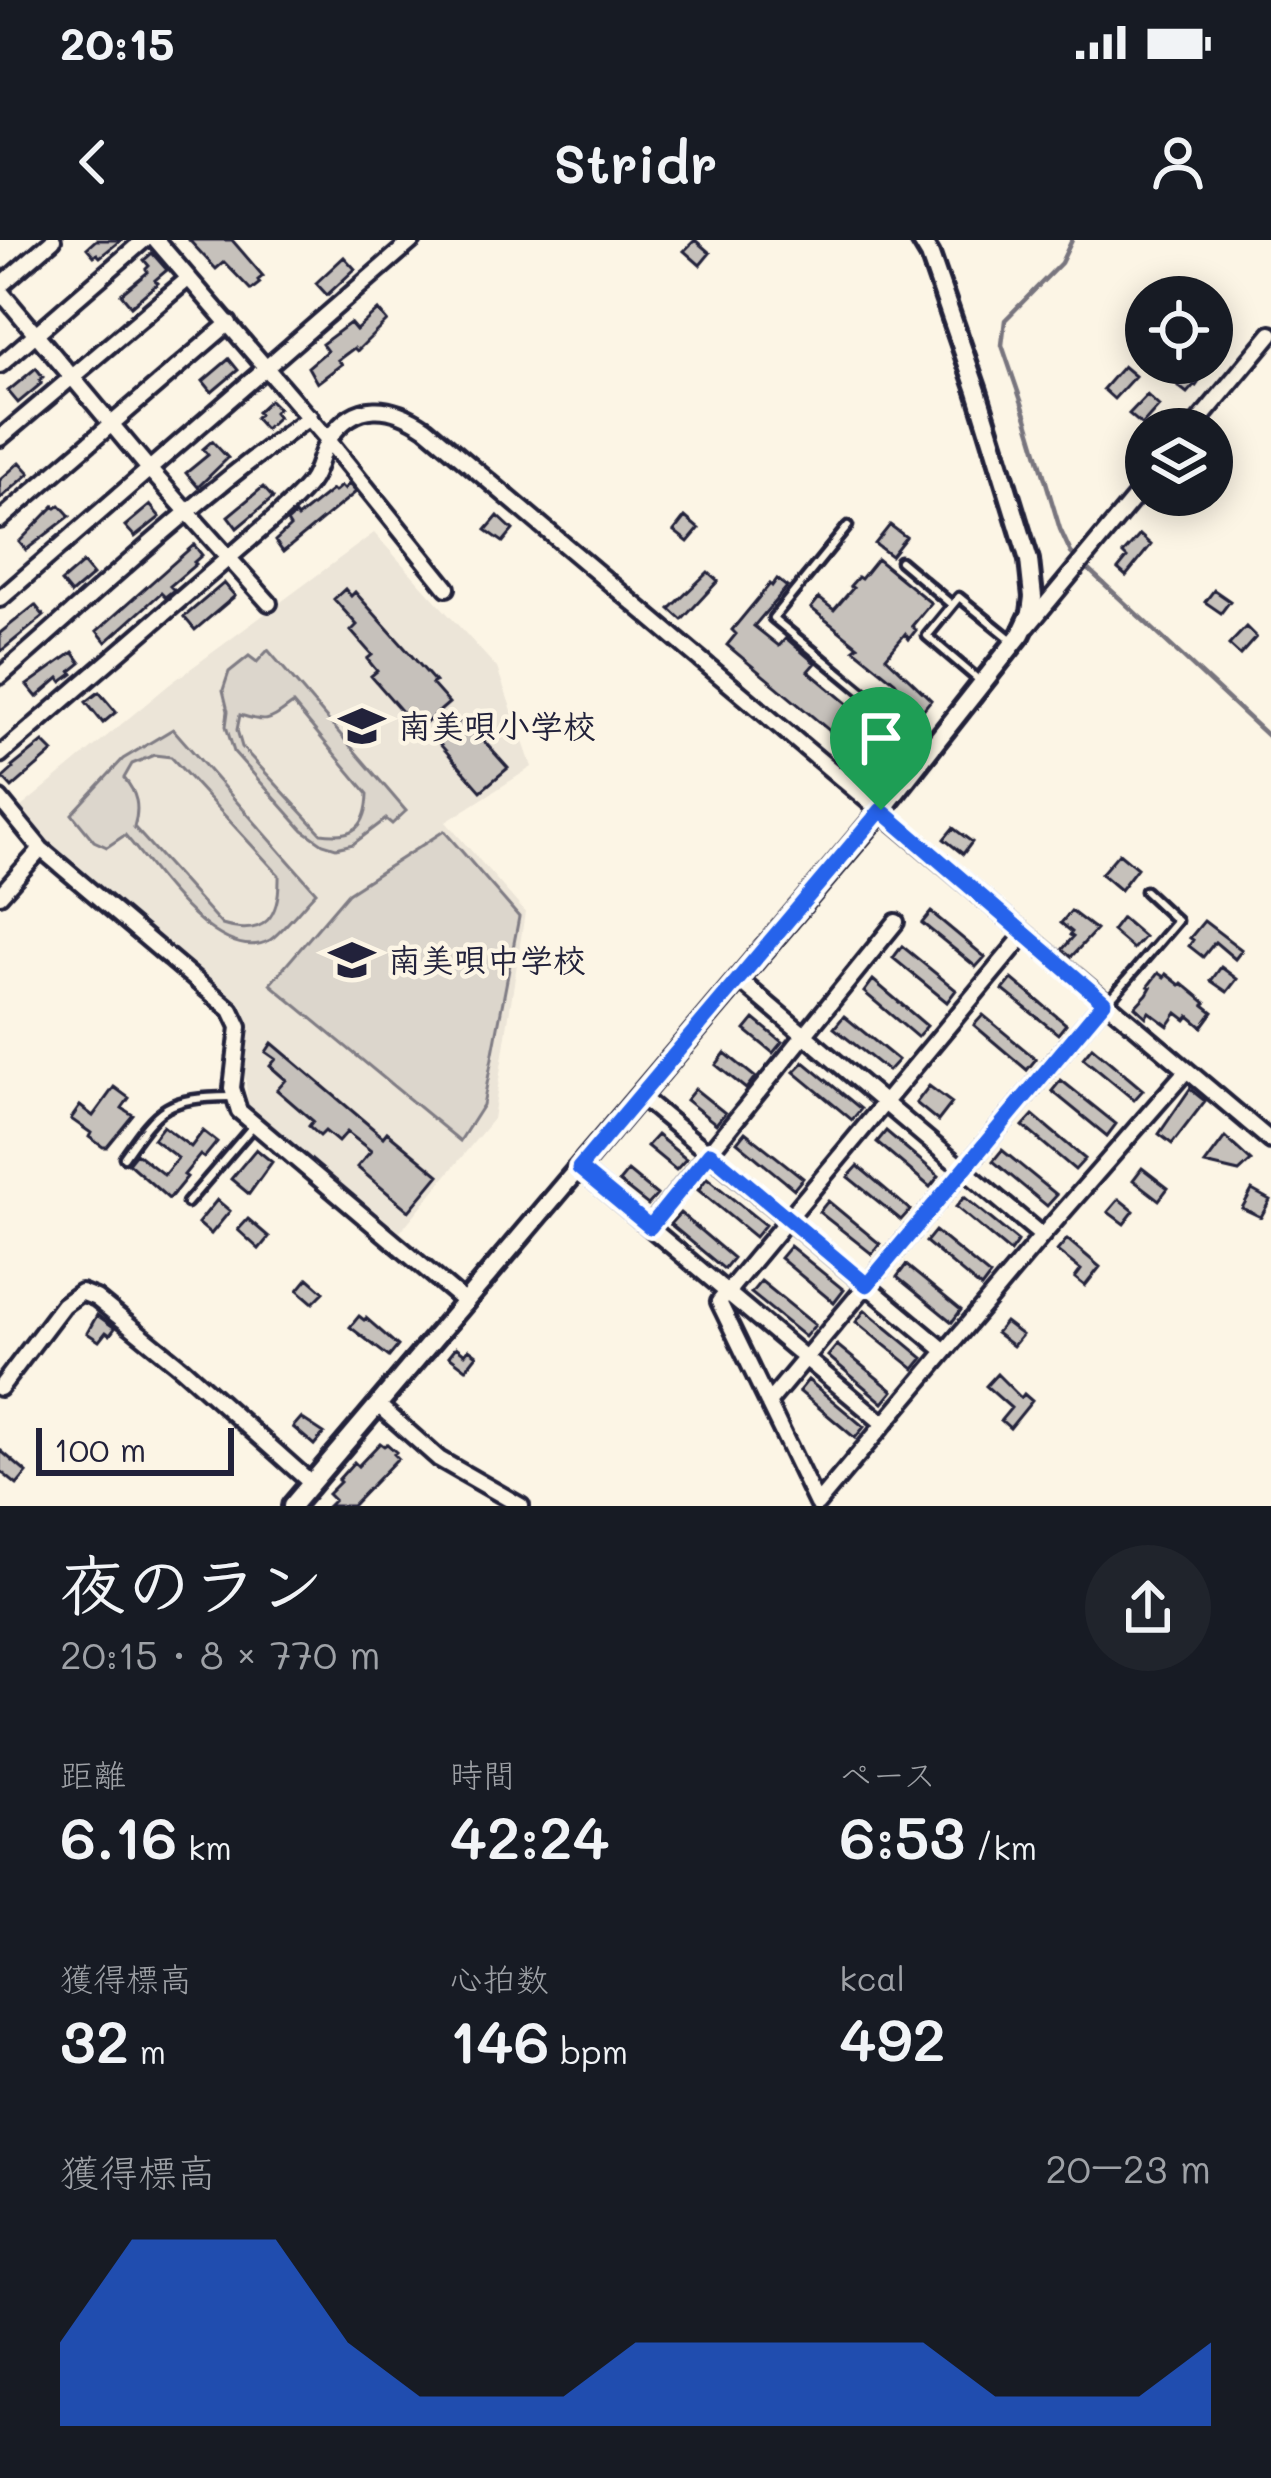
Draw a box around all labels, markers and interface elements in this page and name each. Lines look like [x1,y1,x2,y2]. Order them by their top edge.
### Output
text: 20:15 [60,13,175,71]
text: Stridr [553,127,718,198]
icon: back [60,129,126,195]
icon: person [1145,129,1211,195]
map controls [1125,276,1233,516]
button: locate [1125,276,1233,384]
button: layers [1125,408,1233,516]
pin [830,687,932,810]
school or university icon: 南美唄小学校 [337,701,387,751]
place label: 南美唄小学校 [398,703,596,746]
icon: arrive [848,705,914,771]
school or university icon: 南美唄中学校 [327,935,377,985]
place label: 南美唄中学校 [388,937,586,980]
scale bar [36,1422,234,1475]
text: 100 m [54,1427,146,1470]
text: 夜のラン [60,1540,324,1626]
button: share [1085,1545,1211,1671]
text: 20:15 · 8 × 770 m [60,1628,381,1679]
text: 距離 [60,1752,126,1795]
text: 時間 [450,1752,516,1795]
text: ペース [839,1752,936,1795]
text: 6.16 [60,1797,177,1875]
text: 42:24 [450,1797,610,1875]
text: 6:53 [839,1797,965,1875]
text: km [177,1825,232,1868]
text: /km [965,1825,1037,1868]
text: 獲得標高 [60,1956,192,1999]
text: 心拍数 [450,1956,549,1999]
text: kcal [839,1956,905,1999]
text: 492 [839,1999,946,2077]
text: 32 [60,2001,129,2079]
text: 146 [450,2001,550,2079]
text: m [129,2029,166,2072]
text: bpm [550,2029,628,2072]
text: 20–23 m [1045,2142,1211,2193]
text: 獲得標高 [60,2146,216,2197]

